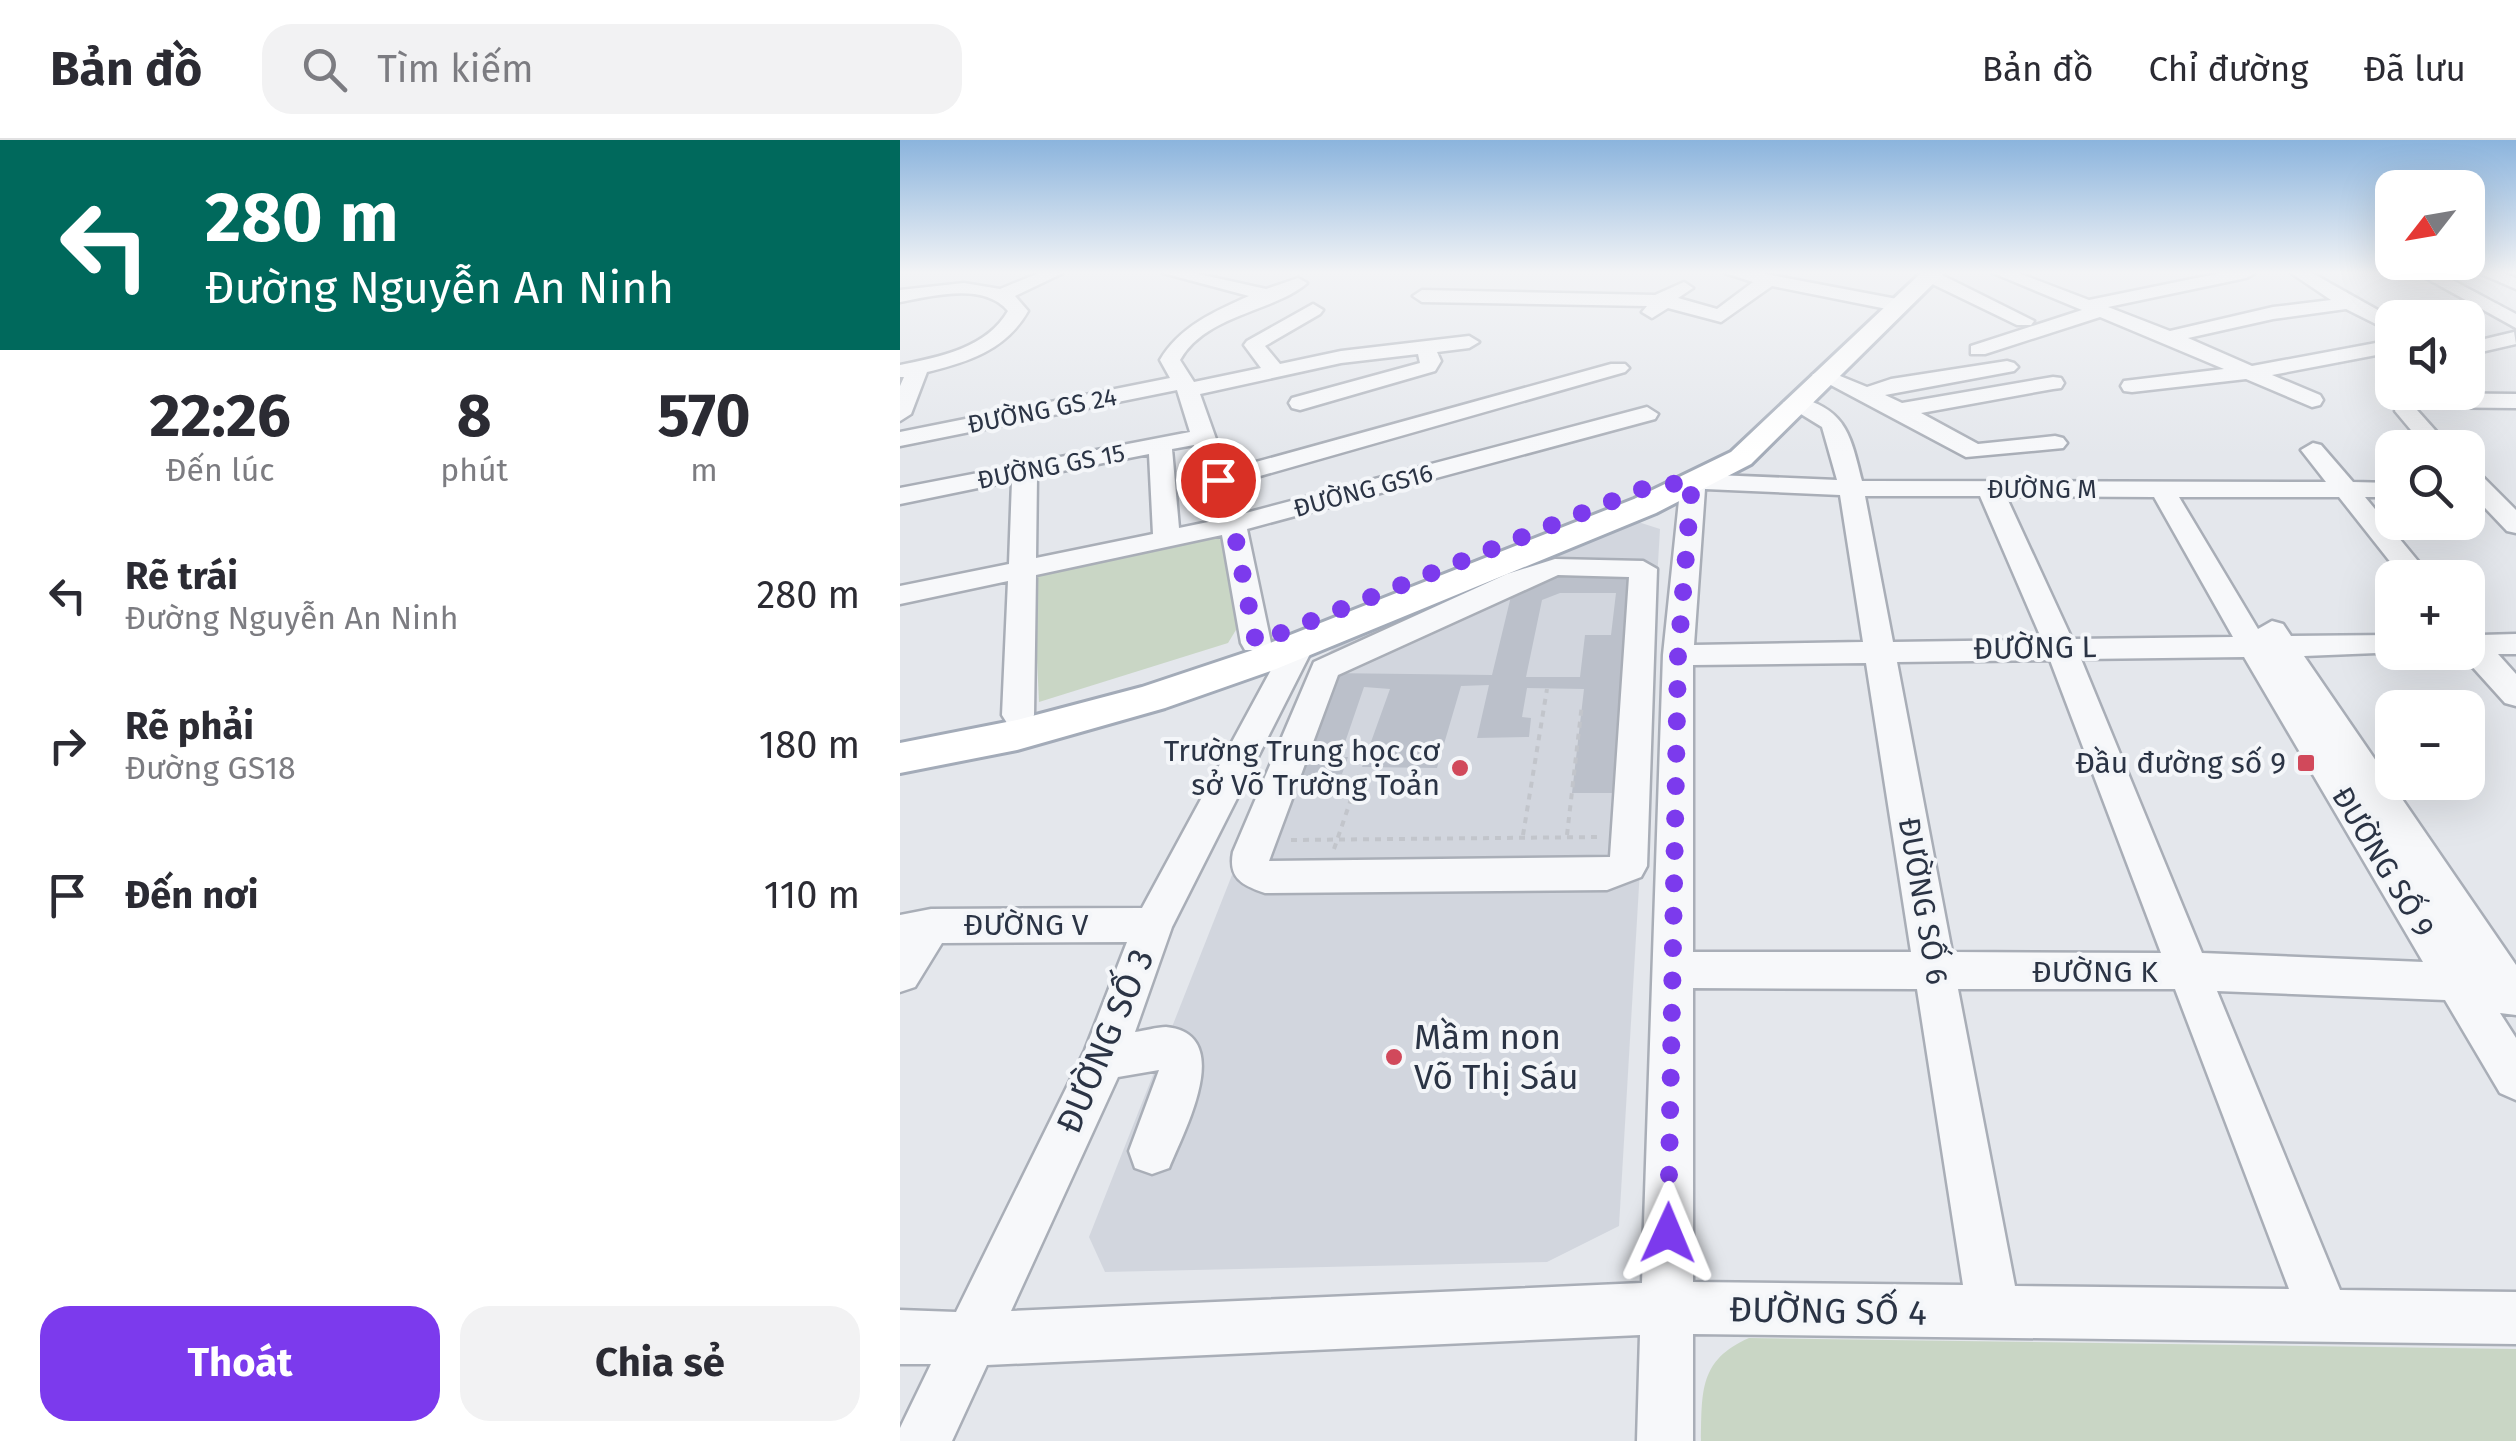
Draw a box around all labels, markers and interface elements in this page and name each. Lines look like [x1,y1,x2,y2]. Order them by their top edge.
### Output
search box [262,24,962,114]
text: Bản đồ [50,40,202,98]
icon: search [297,42,352,97]
text: Tìm kiếm [377,46,534,92]
text: Bản đồ [1982,48,2093,90]
text: Chỉ đường [2148,48,2308,90]
text: Đã lưu [2363,48,2466,90]
north arrow [2375,170,2485,280]
map controls [2375,170,2485,800]
text: 280 m [205,176,399,260]
icon: left [40,180,170,310]
text: Đường Nguyễn An Ninh [205,261,674,315]
button: sound [2375,300,2485,410]
text: 22:26 [149,380,291,452]
text: 8 [457,380,492,452]
text: 570 [658,380,751,452]
street label: ĐƯỜNG GS 24 [965,381,1119,440]
button: search [2375,430,2485,540]
street label: ĐƯỜNG GS 15 [975,437,1127,496]
pin [1176,438,1261,523]
text: Đến lúc [166,451,275,489]
text: phút [440,451,508,489]
text: m [690,451,718,489]
icon: arrive [1191,453,1246,508]
street label: ĐƯỜNG GS16 [1290,457,1436,524]
street label: ĐƯỜNG M [1987,474,2097,505]
text: Rẽ trái [125,553,238,599]
button: + [2375,560,2485,670]
icon: left [40,568,95,623]
text: 280 m [756,572,860,618]
text: Đường Nguyễn An Ninh [125,599,459,637]
street label: ĐƯỜNG L [1973,629,2097,667]
button: − [2375,690,2485,800]
text: Rẽ phải [125,703,254,749]
icon: right [40,718,95,773]
text: 180 m [759,722,860,768]
place label: Trường Trung học cơ sở Võ Trường Toản [1164,733,1440,803]
place label: Đầu đường số 9 [2075,745,2286,781]
text: Đường GS18 [125,749,296,787]
marker: Đầu đường số 9 [2295,752,2317,774]
marker: Trường Trung học cơ sở Võ Trường Toản [1449,757,1471,779]
street label: ĐƯỜNG SỐ 9 [2324,779,2445,944]
street label: ĐƯỜNG SỐ 6 [1891,814,1958,987]
icon: arrive [40,868,95,923]
text: Đến nơi [125,872,259,918]
text: 110 m [764,872,860,918]
street label: ĐƯỜNG V [964,907,1089,943]
street label: ĐƯỜNG SỐ 3 [1044,941,1163,1140]
street label: ĐƯỜNG K [2032,954,2158,990]
place label: Mầm non Võ Thị Sáu [1414,1016,1579,1098]
marker: Mầm non Võ Thị Sáu [1383,1046,1405,1068]
position arrow [1616,1181,1720,1285]
street label: ĐƯỜNG SỐ 4 [1729,1284,1927,1334]
button: Thoát [40,1306,440,1421]
button: Chia sẻ [460,1306,860,1421]

